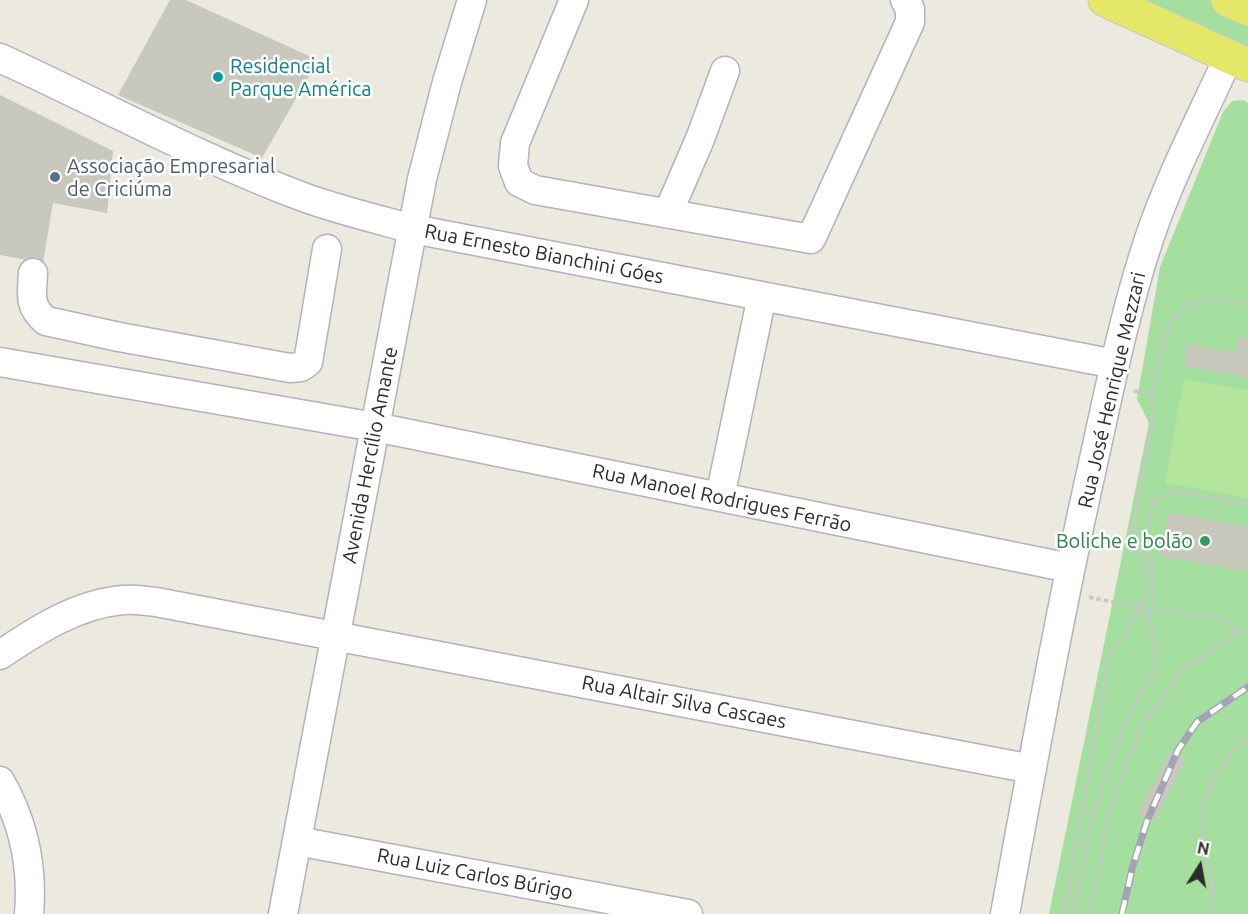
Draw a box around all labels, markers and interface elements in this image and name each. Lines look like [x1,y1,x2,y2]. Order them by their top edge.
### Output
place label: Residencial Parque América [230,54,372,101]
marker: Residencial Parque América [211,70,225,84]
place label: Associação Empresarial de Criciúma [67,154,275,201]
marker: Associação Empresarial de Criciúma [48,170,62,184]
street label: Rua Ernesto Bianchini Góes [422,219,666,289]
street label: Rua José Henrique Mezzari [1073,270,1151,510]
street label: Avenida Hercílio Amante [337,345,403,565]
street label: Rua Manoel Rodrigues Ferrão [590,459,854,537]
place label: Boliche e bolão [1056,529,1193,553]
marker: Boliche e bolão [1198,534,1212,548]
street label: Rua Altair Silva Cascaes [580,670,788,734]
north arrow [1170,836,1230,896]
text: N [1196,838,1211,858]
street label: Rua Luiz Carlos Búrigo [375,843,575,905]

